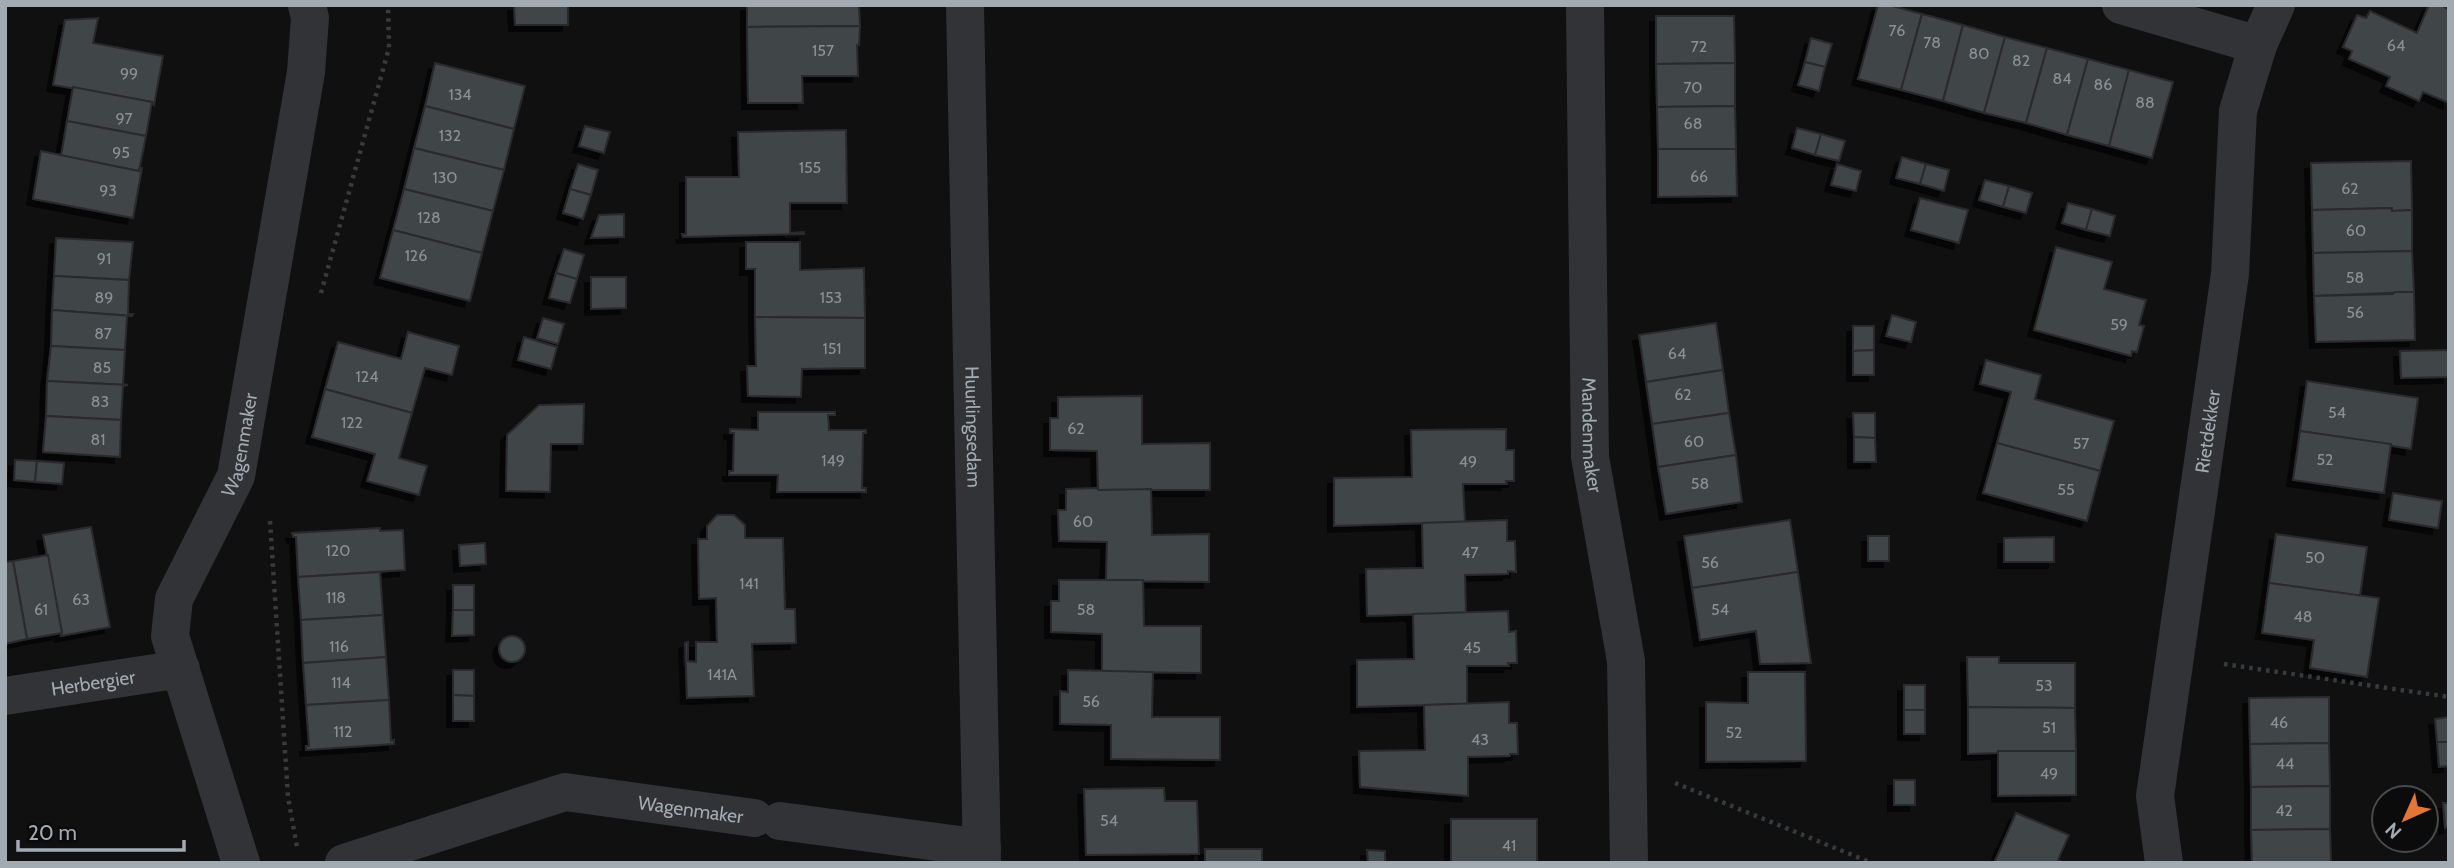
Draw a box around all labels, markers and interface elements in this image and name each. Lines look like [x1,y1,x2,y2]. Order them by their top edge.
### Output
house number: 76 [1889,21,1905,40]
house number: 78 [1923,33,1941,52]
house number: 64 [2387,36,2405,55]
house number: 72 [1691,37,1707,56]
house number: 157 [812,41,834,60]
house number: 80 [1969,44,1989,63]
house number: 82 [2012,51,2030,70]
house number: 99 [120,64,138,83]
house number: 84 [2053,69,2071,88]
house number: 86 [2094,75,2112,94]
house number: 70 [1683,78,1703,97]
house number: 134 [448,85,472,104]
house number: 88 [2135,93,2155,112]
house number: 97 [115,109,133,128]
house number: 68 [1684,114,1702,133]
house number: 132 [439,126,461,145]
house number: 95 [112,143,130,162]
house number: 155 [799,158,821,177]
house number: 66 [1690,167,1708,186]
house number: 130 [432,168,458,187]
house number: 62 [2341,179,2359,198]
house number: 93 [99,181,117,200]
house number: 128 [417,208,441,227]
house number: 60 [2346,221,2366,240]
house number: 126 [405,246,427,265]
house number: 91 [97,249,111,268]
house number: 58 [2346,268,2364,287]
house number: 89 [95,288,113,307]
house number: 153 [820,288,842,307]
house number: 56 [2346,303,2364,322]
house number: 59 [2110,315,2128,334]
house number: 87 [94,324,112,343]
house number: 151 [822,339,842,358]
house number: 64 [1668,344,1686,363]
house number: 85 [93,358,111,377]
street label: Huurlingsedam [960,366,986,488]
house number: 124 [356,367,378,386]
street label: Mandenmaker [1577,377,1607,494]
house number: 62 [1674,385,1692,404]
street label: Rietdekker [2191,388,2225,475]
street label: Wagenmaker [216,391,262,501]
house number: 83 [91,392,109,411]
house number: 54 [2328,403,2346,422]
house number: 122 [341,413,363,432]
house number: 62 [1067,419,1085,438]
house number: 81 [91,430,105,449]
house number: 60 [1684,432,1704,451]
house number: 57 [2073,434,2089,453]
house number: 52 [2316,450,2334,469]
house number: 149 [821,451,845,470]
house number: 49 [1459,452,1477,471]
house number: 58 [1691,474,1709,493]
house number: 55 [2057,480,2075,499]
house number: 60 [1073,512,1093,531]
house number: 120 [326,541,350,560]
house number: 47 [1461,543,1479,562]
house number: 50 [2305,548,2325,567]
house number: 56 [1701,553,1719,572]
house number: 141 [739,574,759,593]
house number: 118 [326,588,346,607]
house number: 63 [72,590,90,609]
house number: 61 [34,600,48,619]
house number: 58 [1077,600,1095,619]
house number: 54 [1711,600,1729,619]
house number: 48 [2294,607,2312,626]
house number: 116 [329,637,349,656]
house number: 45 [1463,638,1481,657]
street label: Herbergier [49,665,137,701]
house number: 141A [707,665,737,684]
house number: 114 [331,673,351,692]
house number: 53 [2035,676,2053,695]
house number: 56 [1082,692,1100,711]
house number: 46 [2270,713,2288,732]
house number: 51 [2042,718,2056,737]
house number: 112 [334,722,352,741]
house number: 52 [1725,723,1743,742]
house number: 43 [1471,730,1489,749]
house number: 44 [2276,754,2294,773]
house number: 49 [2040,764,2058,783]
north arrow [2370,784,2440,854]
street label: Wagenmaker [637,791,745,828]
house number: 42 [2275,801,2293,820]
scale bar [18,808,184,852]
house number: 54 [1100,811,1118,830]
text: N [2380,818,2406,844]
text: 20 m [28,820,77,845]
house number: 41 [1502,836,1516,855]

